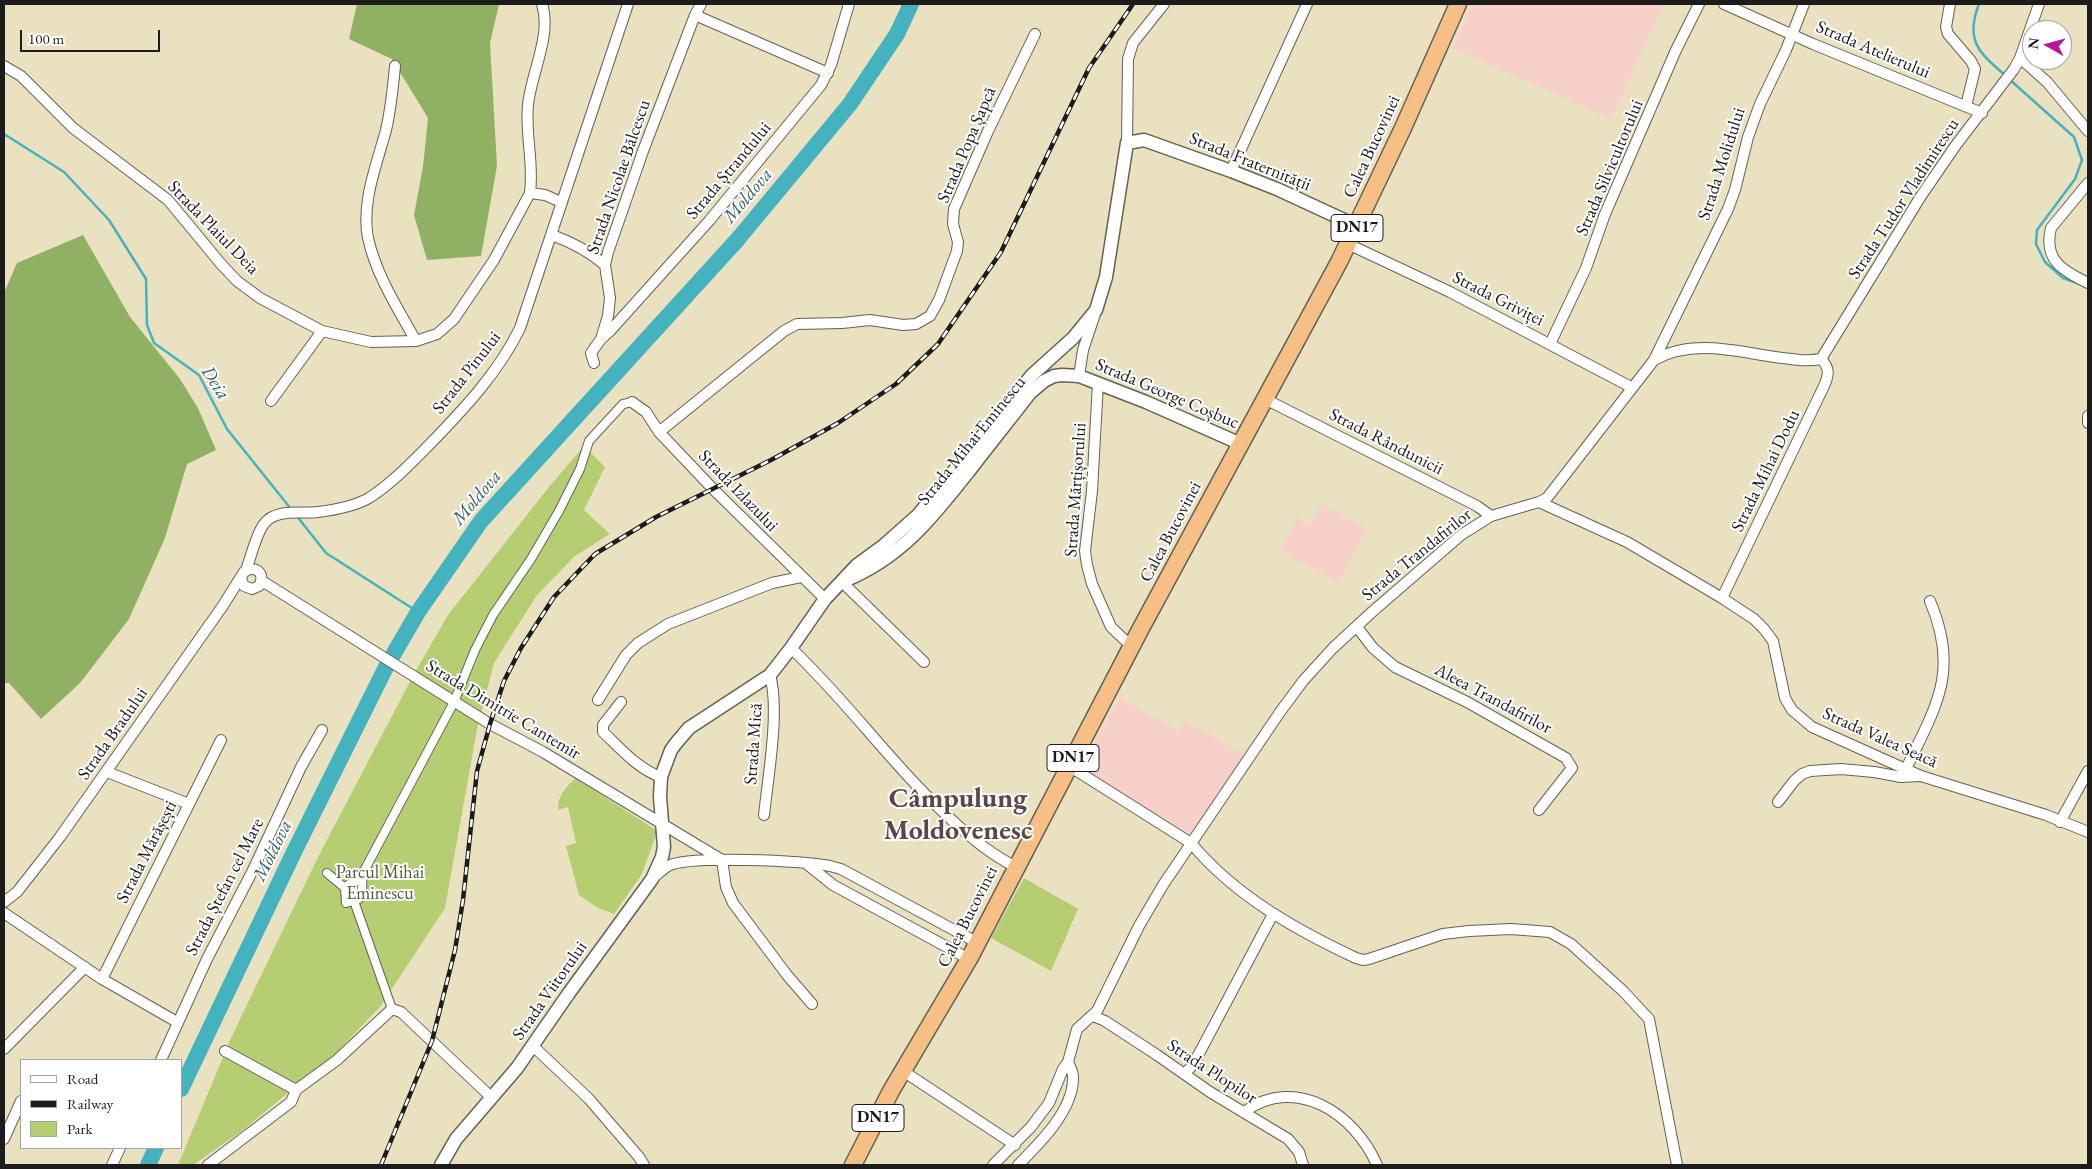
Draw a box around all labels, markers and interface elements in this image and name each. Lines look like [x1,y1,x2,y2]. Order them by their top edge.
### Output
street label: Strada Atelierului [1813,16,1933,84]
scale bar [22,20,162,52]
north arrow [2022,20,2072,70]
text: 100 m [28,29,64,48]
text: N [2023,37,2043,50]
street label: Strada Popa Șapcă [933,84,1001,206]
street label: Calea Bucovinei [1339,92,1405,202]
street label: Strada Nicolae Bălcescu [582,97,656,257]
street label: Strada Silvicultorului [1572,97,1648,239]
street label: Strada Molidului [1694,105,1750,223]
street label: Strada Tudor Vladimirescu [1844,115,1964,283]
street label: Strada Ștrandului [682,118,776,224]
street label: Strada Fraternității [1186,128,1314,196]
water label: Moldova [718,164,778,228]
street label: Strada Plaiul Deia [163,176,263,280]
road number: DN17 [1331,214,1383,242]
street label: Strada Griviței [1449,267,1547,331]
street label: Strada Pinului [428,327,506,419]
street label: Strada George Coșbuc [1092,354,1242,434]
water label: Deia [196,362,234,404]
street label: Strada Mihai Eminescu [913,372,1031,510]
street label: Strada Rândunicii [1325,404,1447,480]
street label: Strada Mihai Dodu [1727,406,1805,536]
street label: Strada Mărțișorului [1061,422,1091,558]
street label: Strada Izlazului [694,446,782,536]
water label: Moldova [447,466,507,530]
street label: Calea Bucovinei [1135,478,1207,586]
street label: Strada Trandafirilor [1358,504,1476,606]
street label: Strada Dimitrie Cantemir [422,655,584,765]
street label: Aleea Trandafirilor [1431,659,1555,739]
street label: Strada Bradului [73,684,153,784]
street label: Strada Mică [740,702,768,786]
street label: Strada Valea Seacă [1819,703,1941,773]
road number: DN17 [1047,744,1099,771]
district label: Câmpulung Moldovenesc [884,782,1032,848]
street label: Strada Mărășești [112,797,182,907]
street label: Strada Ștefan cel Mare [181,815,269,959]
water label: Moldova [248,817,298,885]
park label: Parcul Mihai Eminescu [336,862,424,904]
street label: Calea Bucovinei [933,863,1003,971]
street label: Strada Viitorului [508,937,592,1045]
street label: Strada Plopilor [1163,1035,1261,1109]
legend [20,1059,182,1149]
text: Road [67,1069,98,1088]
text: Railway [67,1094,113,1113]
road number: DN17 [852,1104,904,1132]
text: Park [67,1119,93,1138]

